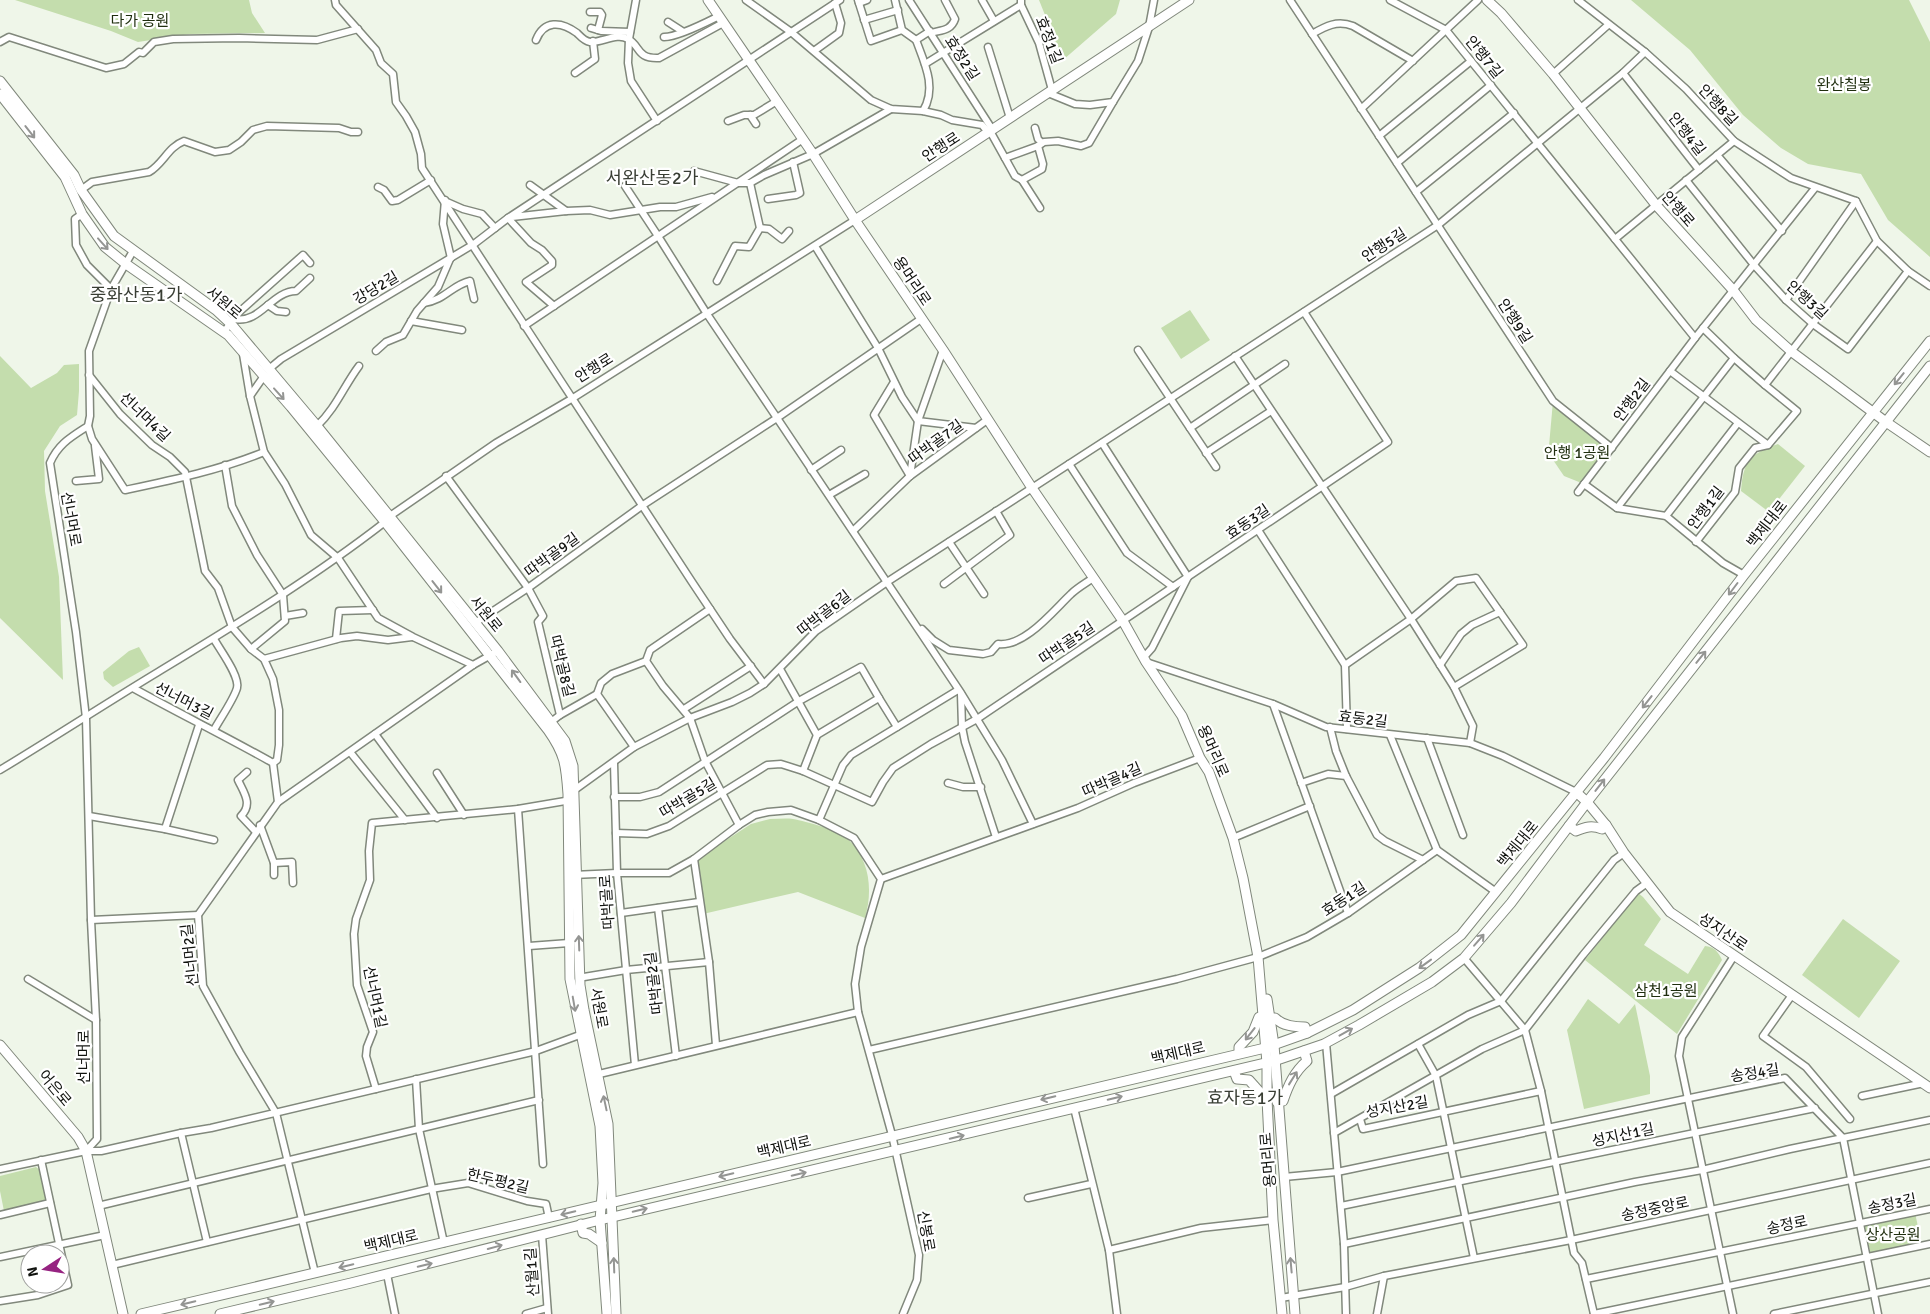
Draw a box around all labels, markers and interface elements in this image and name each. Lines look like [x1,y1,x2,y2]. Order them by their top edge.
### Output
park label: 다가 공원 [111,12,169,30]
street label: 효정1길 [1032,14,1066,66]
street label: 효정2길 [941,32,983,84]
street label: 안행7길 [1461,32,1507,82]
park label: 완산칠봉 [1816,76,1872,94]
street label: 안행8길 [1695,81,1741,129]
street label: 안행4길 [1665,109,1709,159]
one-way arrow [24,126,35,139]
street label: 안행로 [919,128,963,166]
district label: 서완산동2가 [606,167,699,189]
street label: 안행로 [1658,187,1698,231]
street label: 안행5길 [1358,224,1410,266]
one-way arrow [98,237,109,250]
street label: 용머리로 [889,253,935,309]
street label: 강당2길 [350,268,402,308]
street label: 안행3길 [1783,277,1831,323]
street label: 서원로 [202,283,246,323]
district label: 중화산동1가 [90,284,183,306]
street label: 안행9길 [1494,295,1536,347]
street label: 안행로 [572,349,616,387]
one-way arrow [1894,372,1905,385]
street label: 안행2길 [1610,375,1654,425]
one-way arrow [273,387,285,400]
street label: 선너머4길 [116,389,174,445]
street label: 따박골7길 [905,416,967,468]
park label: 안행 1공원 [1544,444,1610,462]
street label: 안행1길 [1684,483,1728,533]
street label: 선너머로 [57,490,85,548]
street label: 백제대로 [1743,497,1791,551]
street label: 효동3길 [1222,501,1274,543]
street label: 따박골9길 [521,529,583,581]
one-way arrow [431,581,442,594]
one-way arrow [1728,582,1739,595]
street label: 따박골6길 [794,586,854,640]
street label: 서원로 [466,592,506,636]
street label: 따박골5길 [1036,618,1098,668]
street label: 따박골8길 [546,633,578,699]
one-way arrow [1696,651,1707,664]
one-way arrow [511,669,521,683]
street label: 선너머3길 [152,679,216,723]
one-way arrow [1641,695,1652,708]
street label: 효동2길 [1337,707,1389,731]
street label: 용머리로 [1194,722,1232,780]
street label: 따박골4길 [1079,759,1145,801]
street label: 따박골5길 [656,774,720,822]
one-way arrow [1595,779,1606,792]
street label: 백제대로 [1494,817,1542,871]
street label: 따박골로 [596,874,618,930]
street label: 효동1길 [1318,878,1370,920]
street label: 성지산로 [1695,909,1751,955]
street label: 선너머2길 [178,923,202,987]
one-way arrow [1473,934,1485,947]
one-way arrow [574,936,584,952]
street label: 따박골2길 [641,950,667,1016]
one-way arrow [1419,959,1433,969]
street label: 선너머1길 [360,964,390,1030]
park label: 삼천1공원 [1634,982,1698,1000]
street label: 서원로 [587,986,611,1030]
one-way arrow [570,996,579,1012]
one-way arrow [1244,1027,1255,1040]
one-way arrow [1338,1027,1353,1036]
street label: 선너머로 [75,1029,93,1085]
street label: 백제대로 [1149,1038,1207,1068]
street label: 송정4길 [1729,1060,1781,1086]
street label: 어은로 [35,1066,75,1110]
one-way arrow [1289,1071,1299,1085]
district label: 효자동1가 [1207,1087,1283,1109]
one-way arrow [1106,1093,1122,1102]
street label: 성지산2길 [1364,1093,1430,1121]
one-way arrow [1040,1094,1056,1103]
one-way arrow [599,1096,609,1112]
street label: 성지산1길 [1590,1120,1656,1150]
one-way arrow [948,1131,964,1141]
street label: 백제대로 [755,1132,813,1162]
street label: 용머리로 [1257,1132,1279,1188]
street label: 한두평2길 [465,1165,531,1197]
one-way arrow [790,1169,806,1178]
one-way arrow [718,1171,734,1180]
street label: 송정3길 [1866,1190,1918,1218]
street label: 송정중앙로 [1619,1193,1691,1225]
one-way arrow [632,1205,648,1214]
one-way arrow [560,1209,576,1218]
street label: 신봉로 [914,1209,938,1253]
street label: 송정로 [1765,1212,1809,1238]
street label: 백제대로 [362,1226,420,1256]
park label: 상산공원 [1865,1226,1921,1244]
one-way arrow [487,1242,503,1251]
north arrow [20,1244,70,1294]
street label: 산월1길 [521,1247,543,1297]
one-way arrow [609,1258,618,1274]
one-way arrow [1286,1258,1296,1274]
one-way arrow [417,1260,433,1269]
one-way arrow [338,1262,354,1271]
text: N [23,1265,42,1278]
one-way arrow [259,1298,275,1307]
one-way arrow [180,1299,196,1308]

